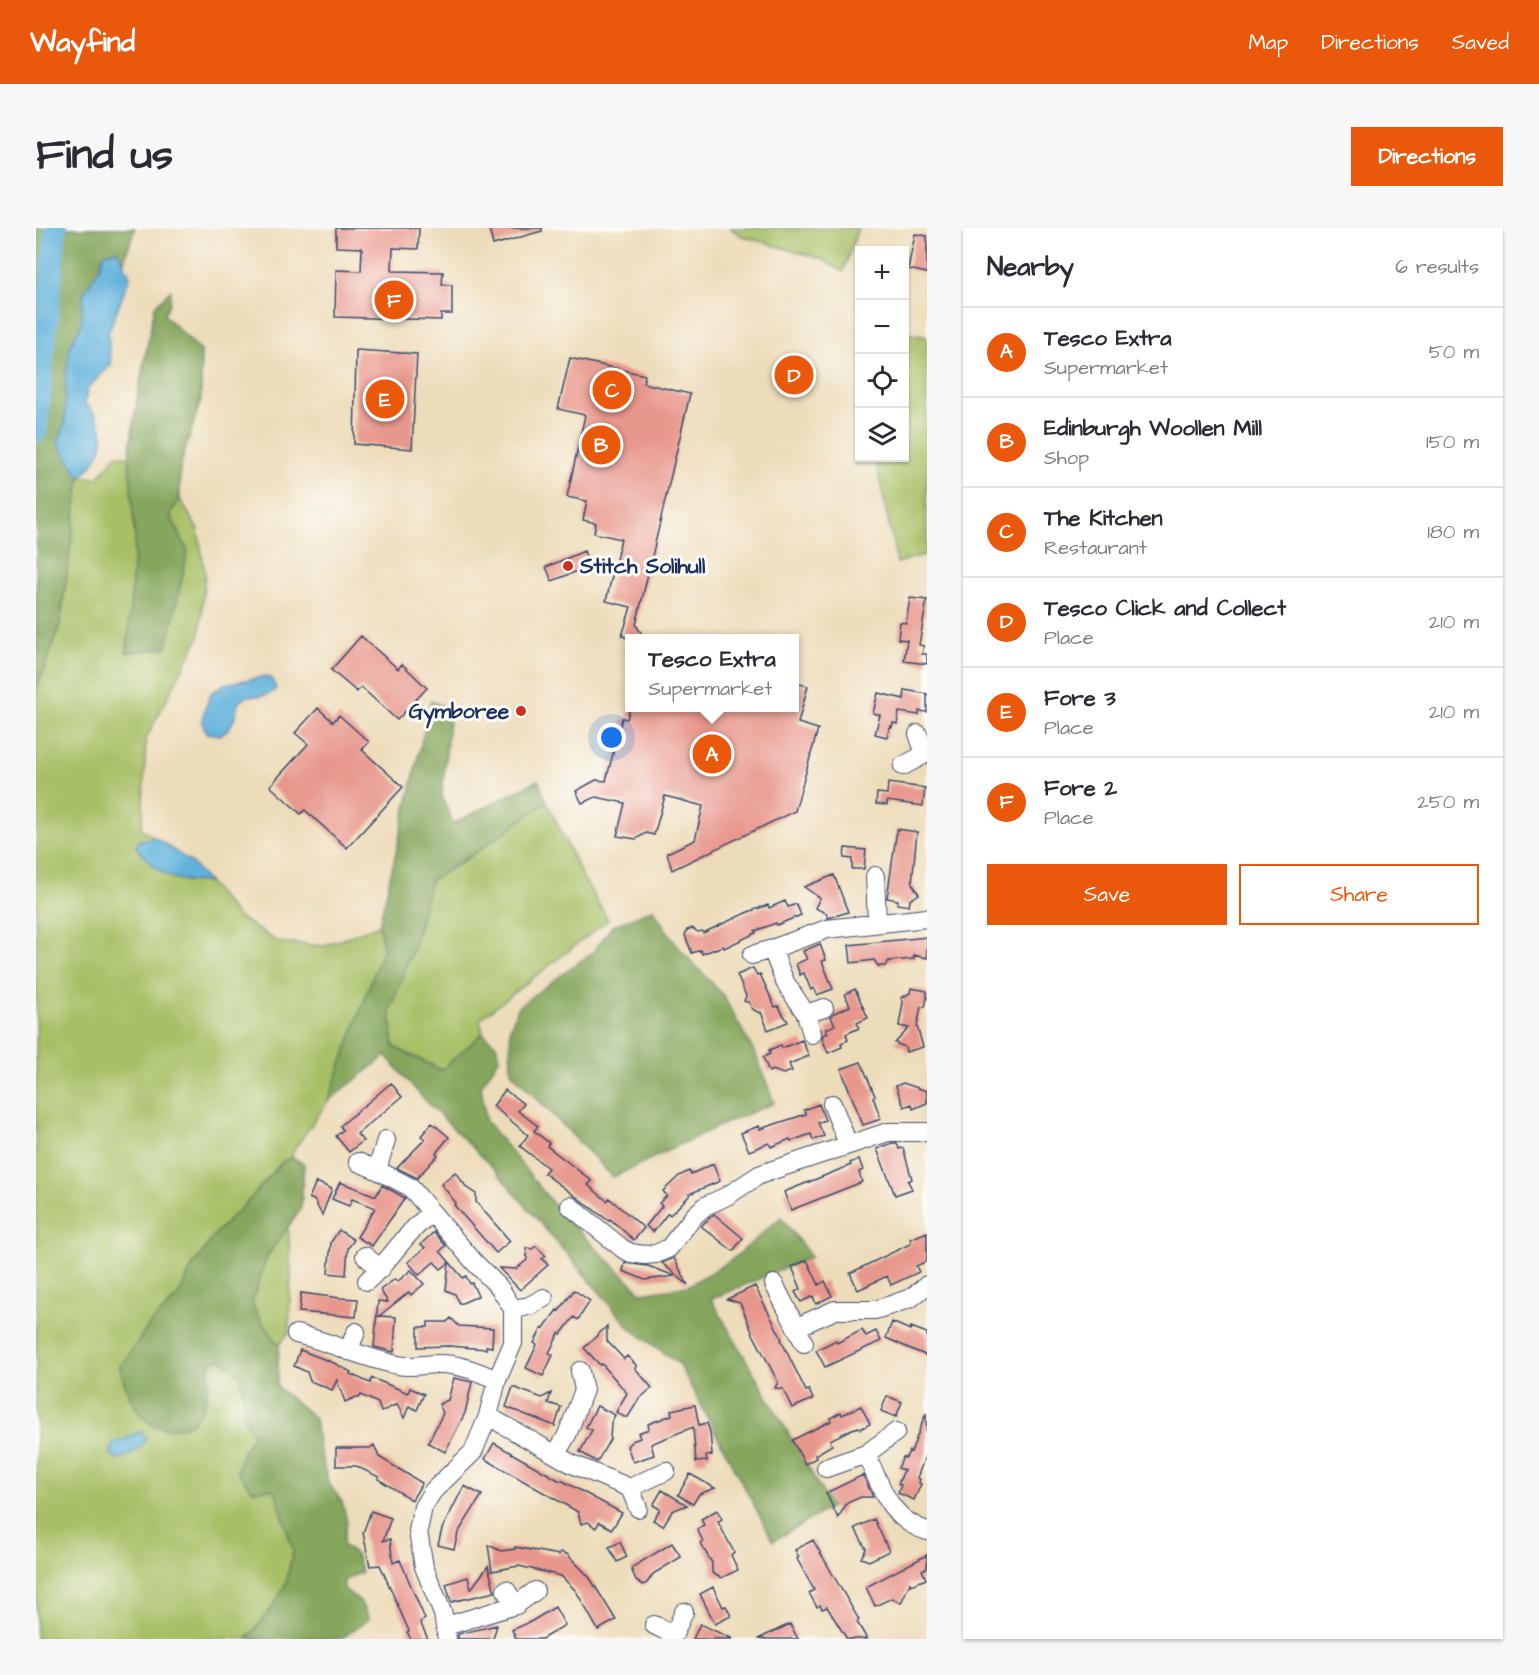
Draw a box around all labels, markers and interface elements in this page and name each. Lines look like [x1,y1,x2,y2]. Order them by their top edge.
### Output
text: Wayfind [30,23,135,62]
text: Map [1248,28,1288,57]
text: Directions [1321,28,1419,57]
text: Saved [1452,28,1509,57]
text: Find us [36,127,173,185]
button: Directions [1351,127,1503,186]
map controls [855,246,909,462]
button: + [855,246,909,300]
text: Nearby [987,249,1074,285]
text: 6 results [1395,253,1479,281]
pin: F [374,278,414,322]
button: − [855,300,909,354]
text: Tesco Extra [1044,323,1171,354]
text: A [1000,338,1013,366]
text: 50 m [1429,338,1479,366]
pin: D [774,352,813,398]
button: locate [855,354,909,408]
text: Supermarket [1044,354,1168,382]
pin: C [592,368,632,412]
pin: E [366,376,404,422]
button: layers [855,408,909,462]
text: Edinburgh Woollen Mill [1044,413,1262,444]
pin: B [582,422,620,468]
text: B [999,428,1014,456]
text: 150 m [1426,428,1479,456]
text: Shop [1044,444,1089,472]
text: The Kitchen [1044,503,1163,534]
text: C [999,518,1014,546]
text: 180 m [1427,518,1479,546]
text: Restaurant [1044,534,1147,562]
place label: Stitch Solihull [579,552,706,581]
marker: Stitch Solihull [561,559,575,573]
text: Tesco Click and Collect [1044,593,1286,624]
text: D [1000,608,1013,636]
text: 210 m [1429,608,1479,636]
text: Place [1044,624,1094,652]
popup [625,634,799,712]
text: Tesco Extra [648,644,776,675]
text: Supermarket [648,675,772,703]
text: Fore 3 [1044,683,1116,714]
place label: Gymboree [409,697,510,729]
text: E [1001,698,1012,726]
text: 210 m [1429,698,1479,726]
marker: Gymboree [514,704,528,718]
text: Place [1044,714,1094,742]
your location [597,723,626,752]
pin: A [692,732,732,776]
text: Fore 2 [1044,773,1117,804]
text: F [1000,788,1013,816]
text: 250 m [1417,788,1479,816]
text: Place [1044,804,1094,832]
button: Save [987,864,1227,925]
button: Share [1239,864,1479,925]

